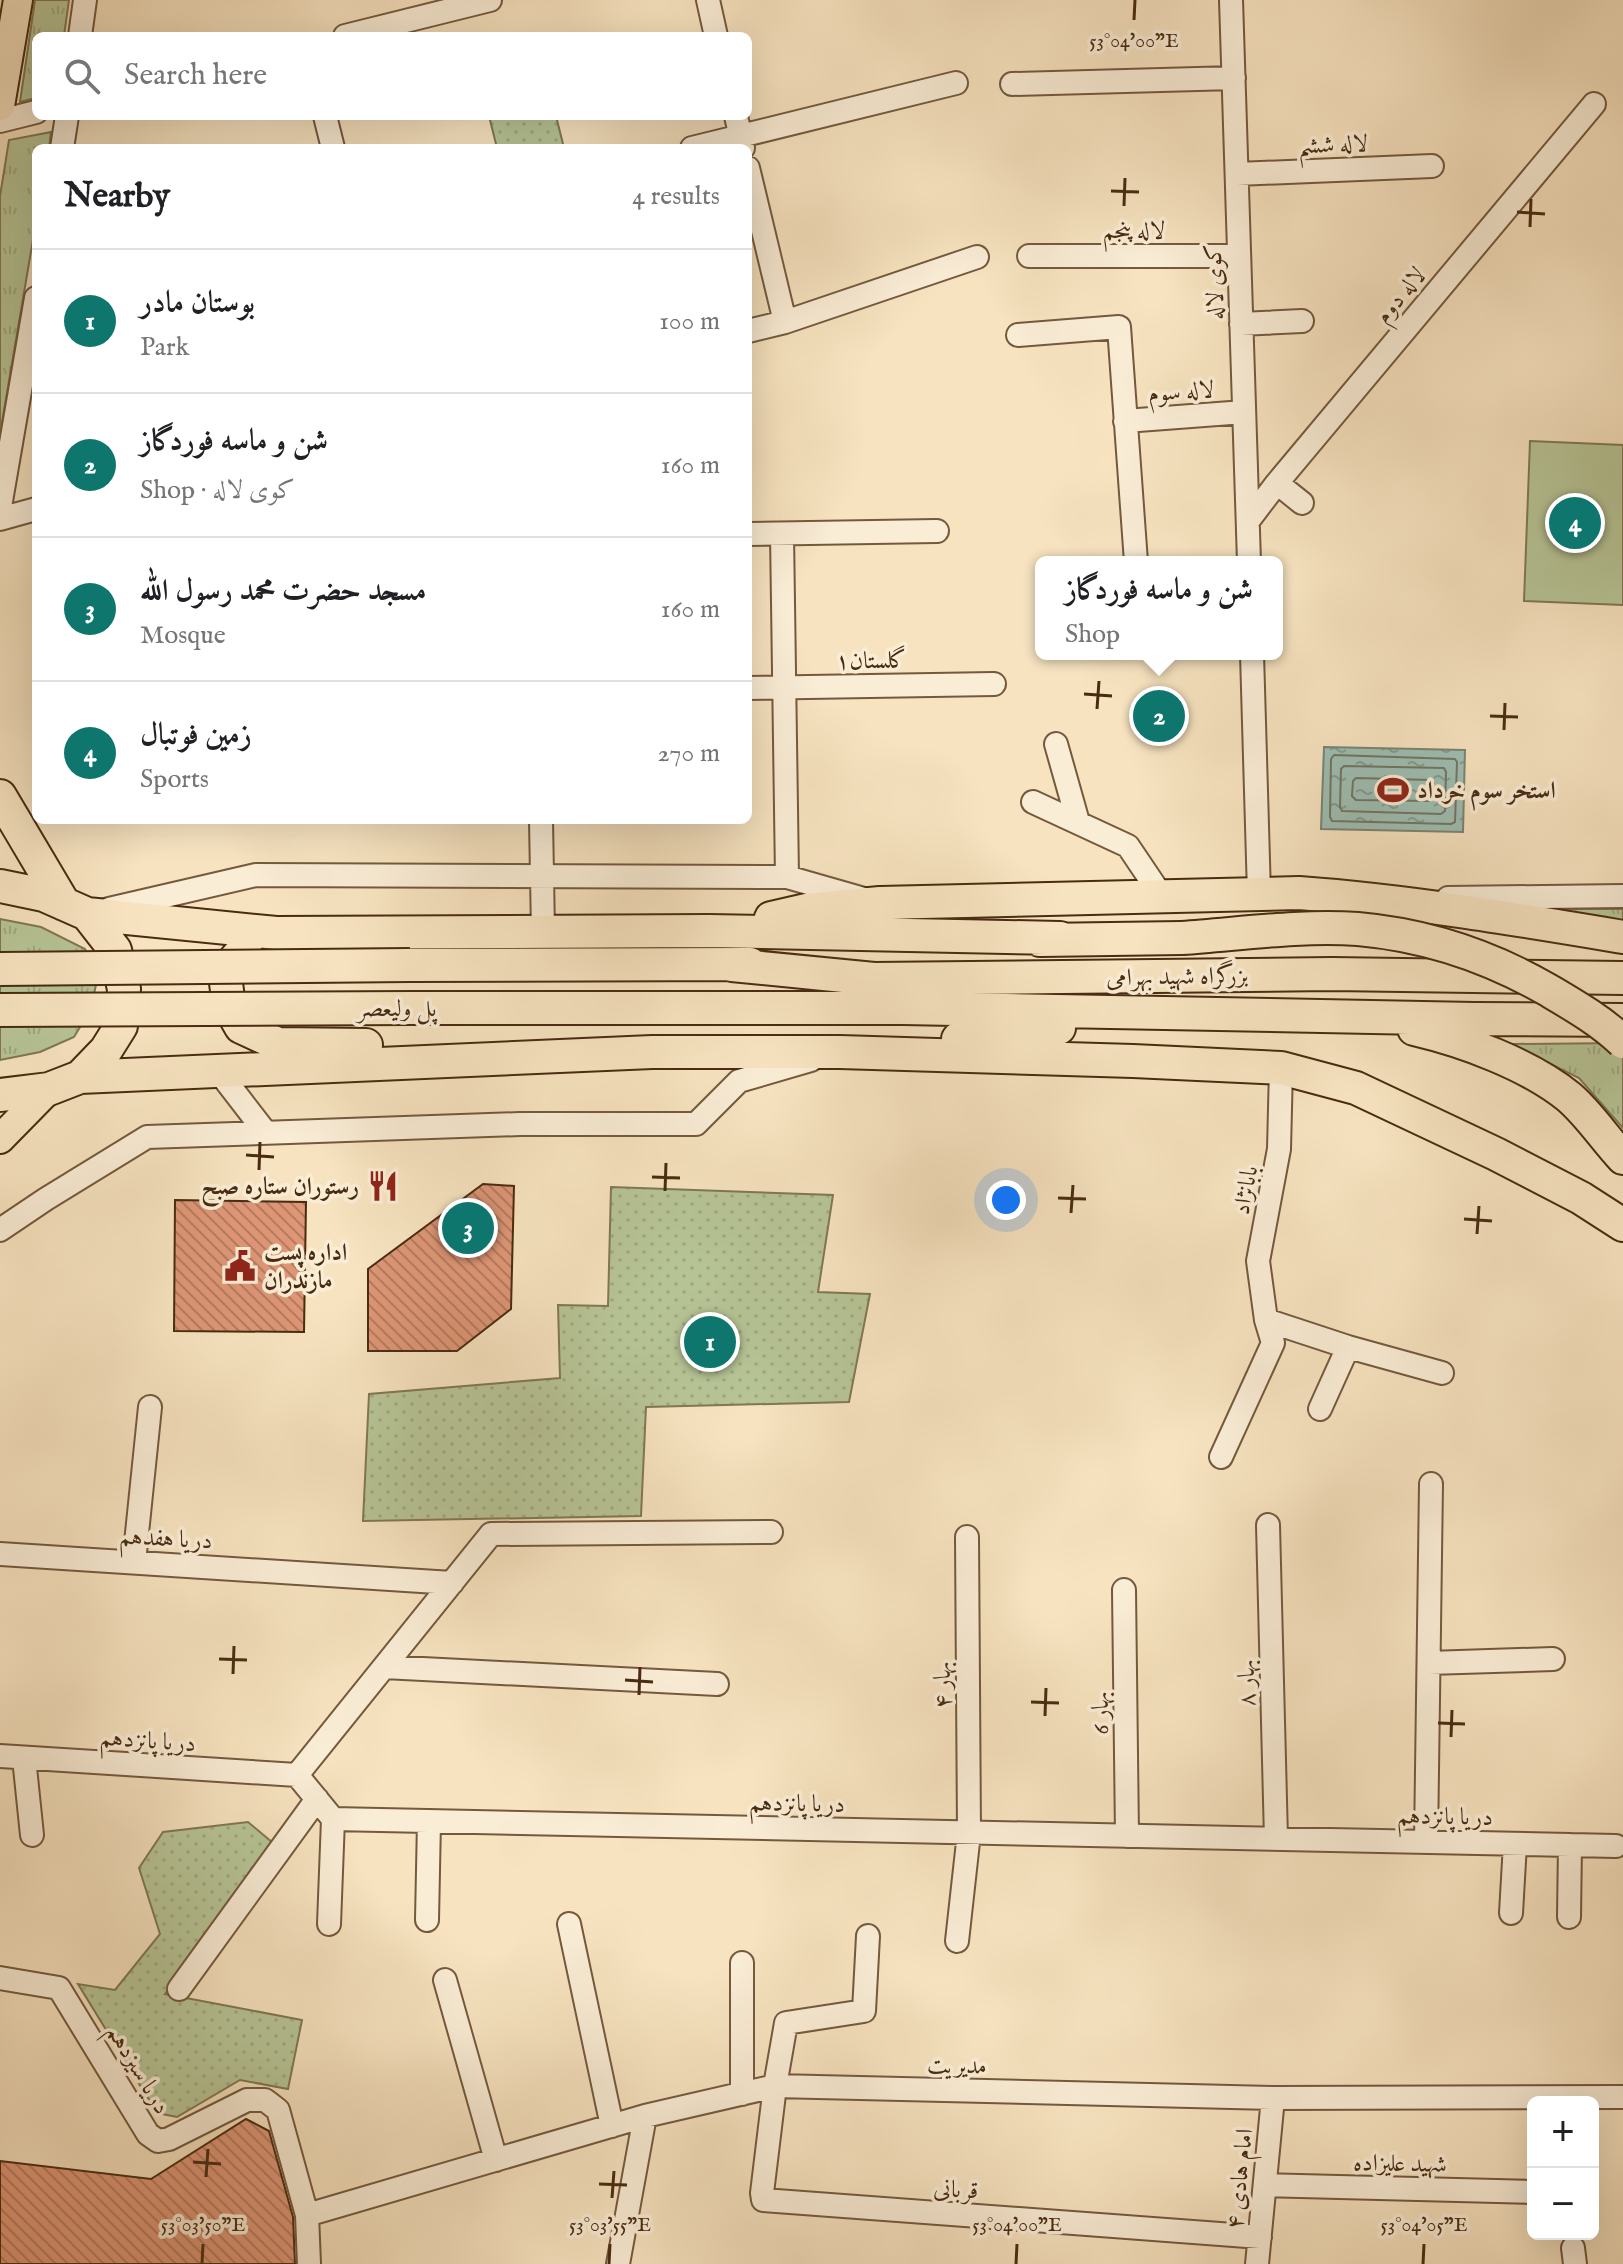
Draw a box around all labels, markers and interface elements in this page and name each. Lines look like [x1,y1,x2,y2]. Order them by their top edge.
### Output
text: 53°04'00"E [1089,29,1179,54]
search box [32,32,752,120]
icon: search [60,54,104,98]
text: Search here [124,57,267,95]
street label: لاله ششم [1298,129,1369,169]
text: Nearby [64,175,170,218]
text: 4 results [632,180,720,213]
street label: لاله پنجم [1103,216,1165,252]
street label: کوی لاله [1199,243,1232,321]
street label: لاله دوم [1368,261,1437,333]
text: بوستان مادر [140,285,255,323]
text: 1 [85,305,95,338]
text: 100 m [659,305,720,338]
text: Park [140,331,189,364]
street label: لاله سوم [1147,375,1216,414]
text: شن و ماسه فوردگاز [140,423,328,461]
text: 2 [84,449,96,482]
text: 160 m [661,449,720,482]
text: Shop · کوی لاله [140,474,295,507]
pin: 4 [1549,493,1601,553]
popup [1035,556,1283,660]
text: شن و ماسه فوردگاز [1065,572,1253,610]
text: مسجد حضرت محمد رسول الله [140,573,426,611]
text: 3 [85,593,95,626]
text: 160 m [661,593,720,626]
text: Shop [1065,618,1120,651]
text: Mosque [140,619,226,652]
street label: گلستان۱ [835,644,907,678]
pin: 2 [1133,686,1185,746]
text: زمین فوتبال [140,717,252,755]
text: 4 [84,737,96,770]
text: 270 m [657,737,720,770]
text: Sports [140,763,209,796]
sports icon: استخر سوم خرداد [1376,773,1410,807]
place label: استخر سوم خرداد [1417,776,1556,811]
street label: بزرگراه شهید بهرامی [1106,959,1248,994]
street label: پل ولیعصر [354,994,438,1025]
street label: بابانژاد [1227,1163,1266,1217]
restaurant icon: رستوران ستاره صبح [366,1169,400,1203]
place label: رستوران ستاره صبح [201,1172,359,1208]
your location [986,1180,1026,1220]
pin: 3 [442,1198,494,1258]
place label: اداره پست مازندران [264,1238,347,1297]
public building icon: اداره پست مازندران [223,1249,257,1283]
pin: 1 [684,1312,736,1372]
street label: دریا هفدهم [118,1522,213,1562]
street label: بهار ۸ [1232,1659,1263,1707]
street label: بهار ۴ [928,1661,959,1709]
street label: بهار 6 [1086,1691,1117,1735]
street label: دریا پانزدهم [99,1723,197,1765]
street label: دریا پانزدهم [749,1788,845,1826]
street label: دریا پانزدهم [1397,1801,1493,1839]
street label: دریا سیزدهم [94,2019,177,2123]
street label: مدیریت [927,2050,987,2083]
map controls [1527,2096,1599,2240]
button: + [1527,2096,1599,2168]
street label: امام هادی ۴ [1220,2127,1265,2231]
street label: شهید علیزاده [1353,2148,1447,2181]
button: − [1527,2168,1599,2240]
street label: قربانی [932,2173,979,2208]
text: 53°03'50"E [161,2213,245,2238]
text: 53°03'55"E [569,2213,651,2238]
text: 53°04'00"E [972,2213,1062,2238]
text: 53°04'05"E [1380,2213,1468,2238]

